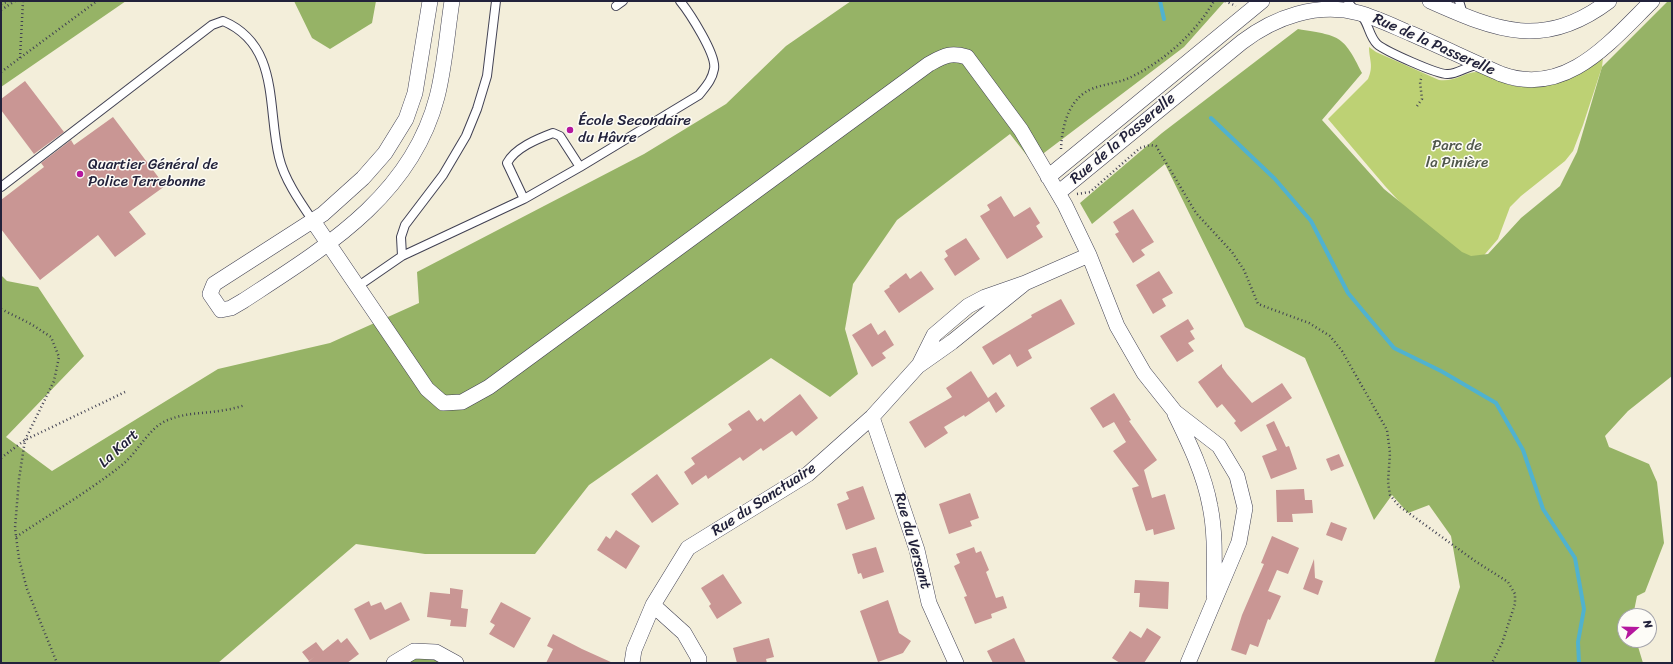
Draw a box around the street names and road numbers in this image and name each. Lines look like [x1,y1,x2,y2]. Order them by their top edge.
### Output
street label: Rue de la Passerelle [1370,10,1498,80]
street label: Rue de la Passerelle [1067,90,1179,188]
street label: La Kart [95,426,143,472]
street label: Rue du Sanctuaire [708,460,820,540]
street label: Rue du Versant [890,491,934,591]

